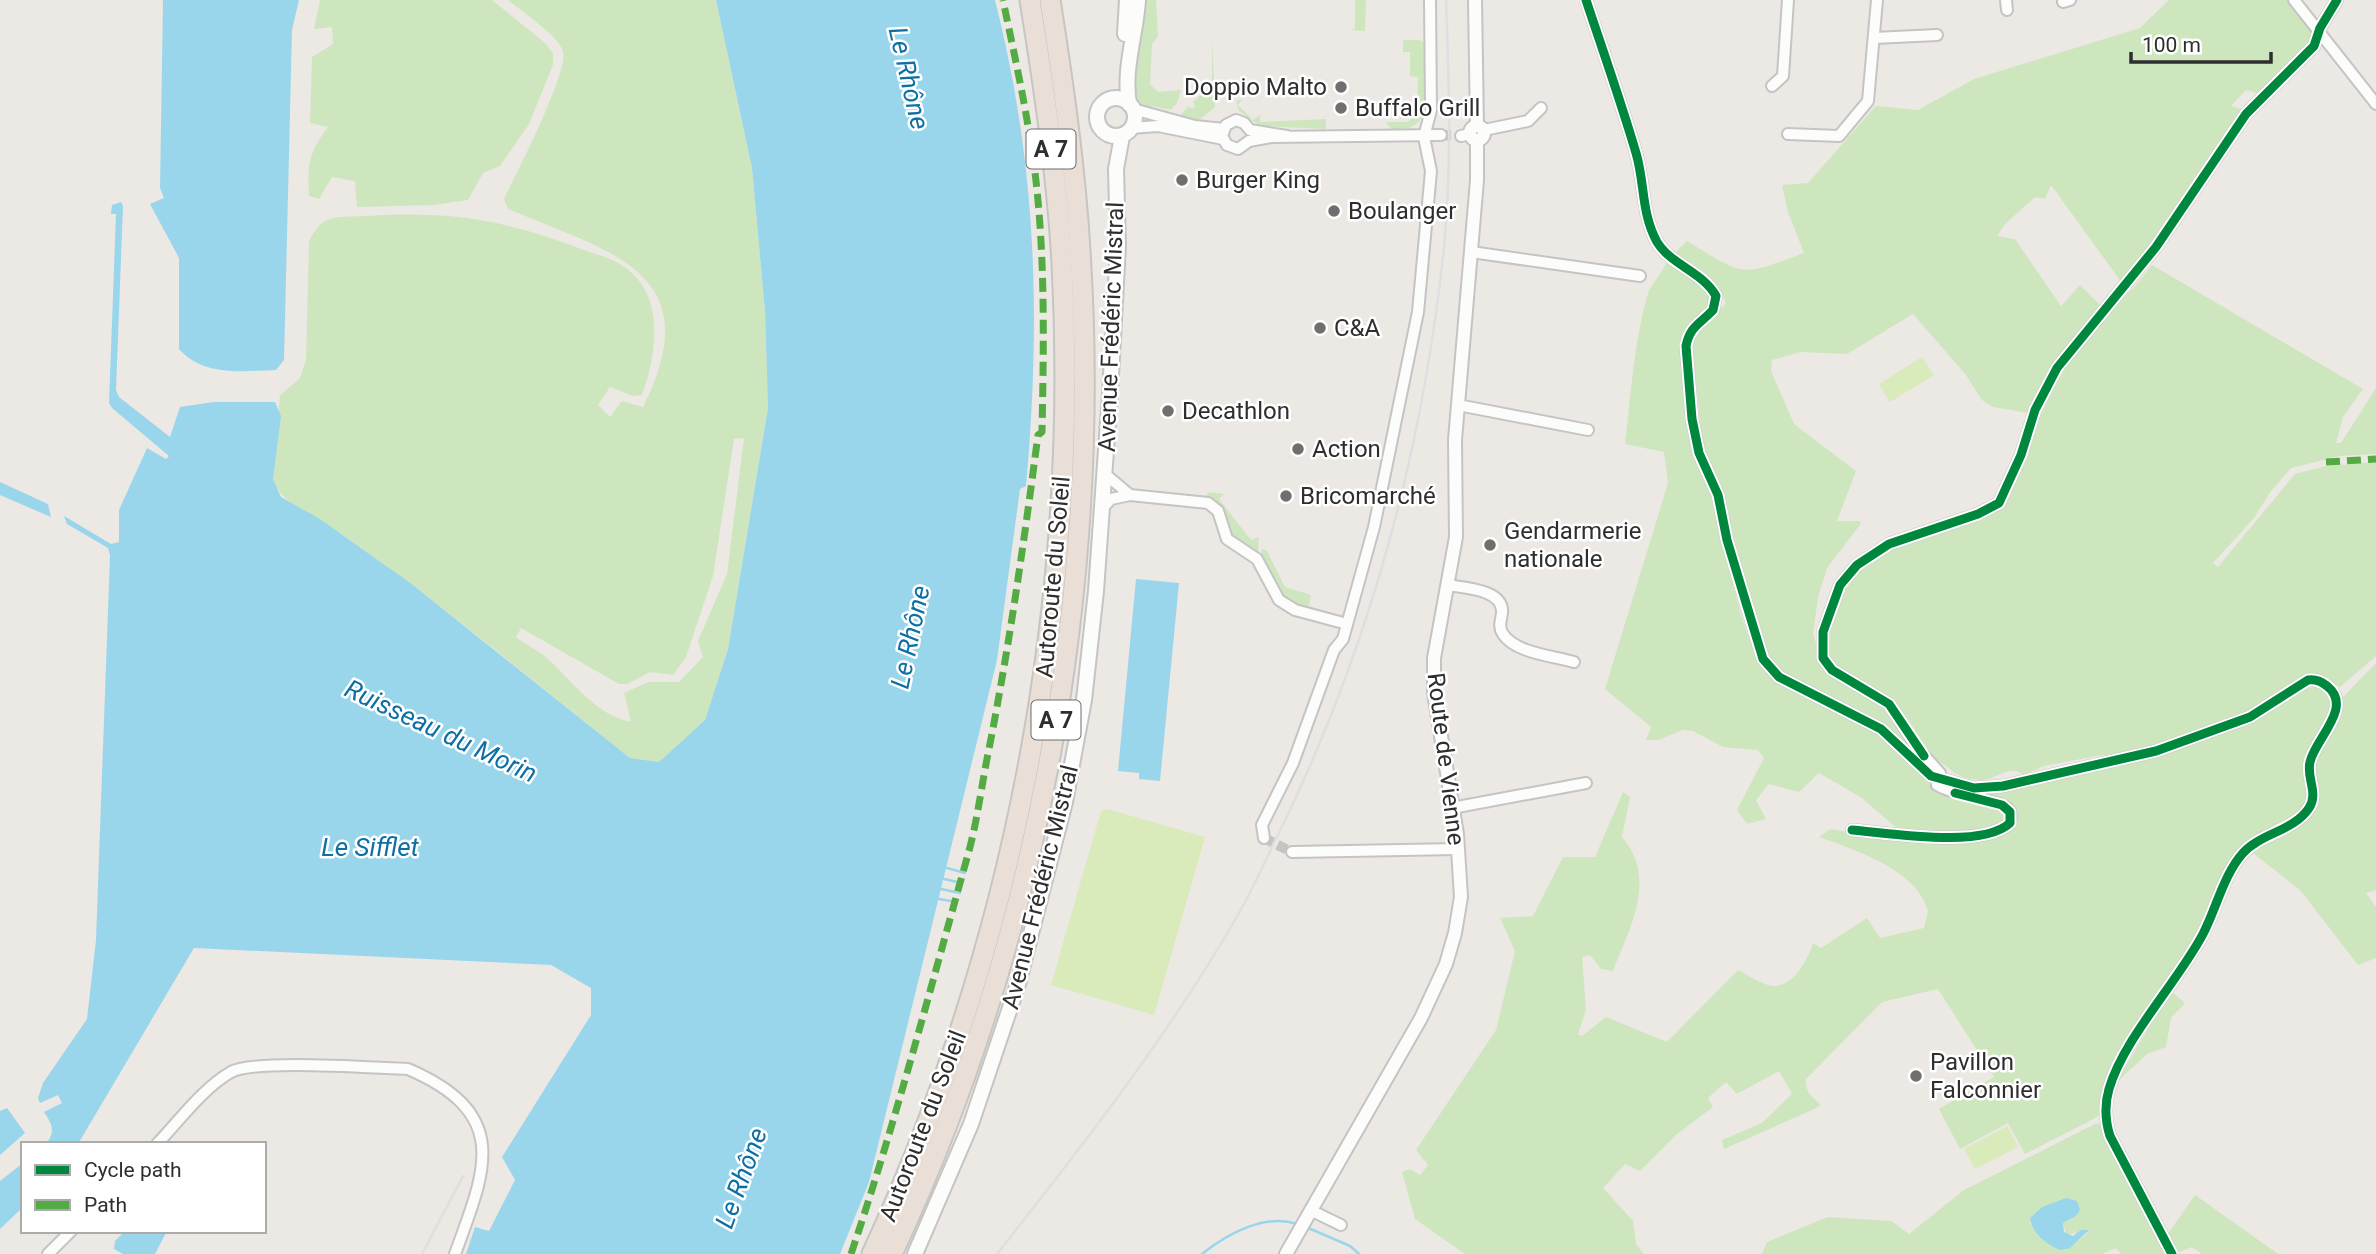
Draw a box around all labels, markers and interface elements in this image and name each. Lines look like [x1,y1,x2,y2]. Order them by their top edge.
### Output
scale bar [2131,21,2271,65]
water label: Le Rhône [883,24,935,132]
text: 100 m [2142,33,2201,57]
place label: Doppio Malto [1184,73,1327,101]
marker: Doppio Malto [1333,79,1349,95]
place label: Buffalo Grill [1355,94,1480,122]
marker: Buffalo Grill [1333,100,1349,116]
road number: A 7 [1026,130,1076,168]
place label: Burger King [1196,166,1320,194]
marker: Burger King [1174,172,1190,188]
place label: Boulanger [1348,197,1456,225]
street label: Avenue Frédéric Mistral [1093,201,1129,453]
marker: Boulanger [1326,203,1342,219]
place label: C&A [1334,314,1381,342]
marker: C&A [1312,320,1328,336]
place label: Decathlon [1182,397,1290,425]
marker: Decathlon [1160,403,1176,419]
place label: Action [1312,435,1381,463]
marker: Action [1290,441,1306,457]
street label: Autoroute du Soleil [1030,475,1076,679]
place label: Bricomarché [1300,482,1436,510]
marker: Bricomarché [1278,488,1294,504]
place label: Gendarmerie nationale [1504,517,1642,573]
marker: Gendarmerie nationale [1482,537,1498,553]
water label: Le Rhône [884,583,936,691]
street label: Route de Vienne [1422,671,1470,847]
water label: Ruisseau du Morin [340,673,542,789]
road number: A 7 [1032,700,1080,740]
street label: Avenue Frédéric Mistral [996,762,1084,1012]
water label: Le Sifflet [321,832,420,862]
street label: Autoroute du Soleil [874,1027,972,1225]
place label: Pavillon Falconnier [1930,1048,2041,1104]
marker: Pavillon Falconnier [1908,1068,1924,1084]
water label: Le Rhône [709,1124,773,1232]
legend [21,1142,266,1233]
text: Cycle path [84,1158,182,1182]
text: Path [84,1193,127,1217]

